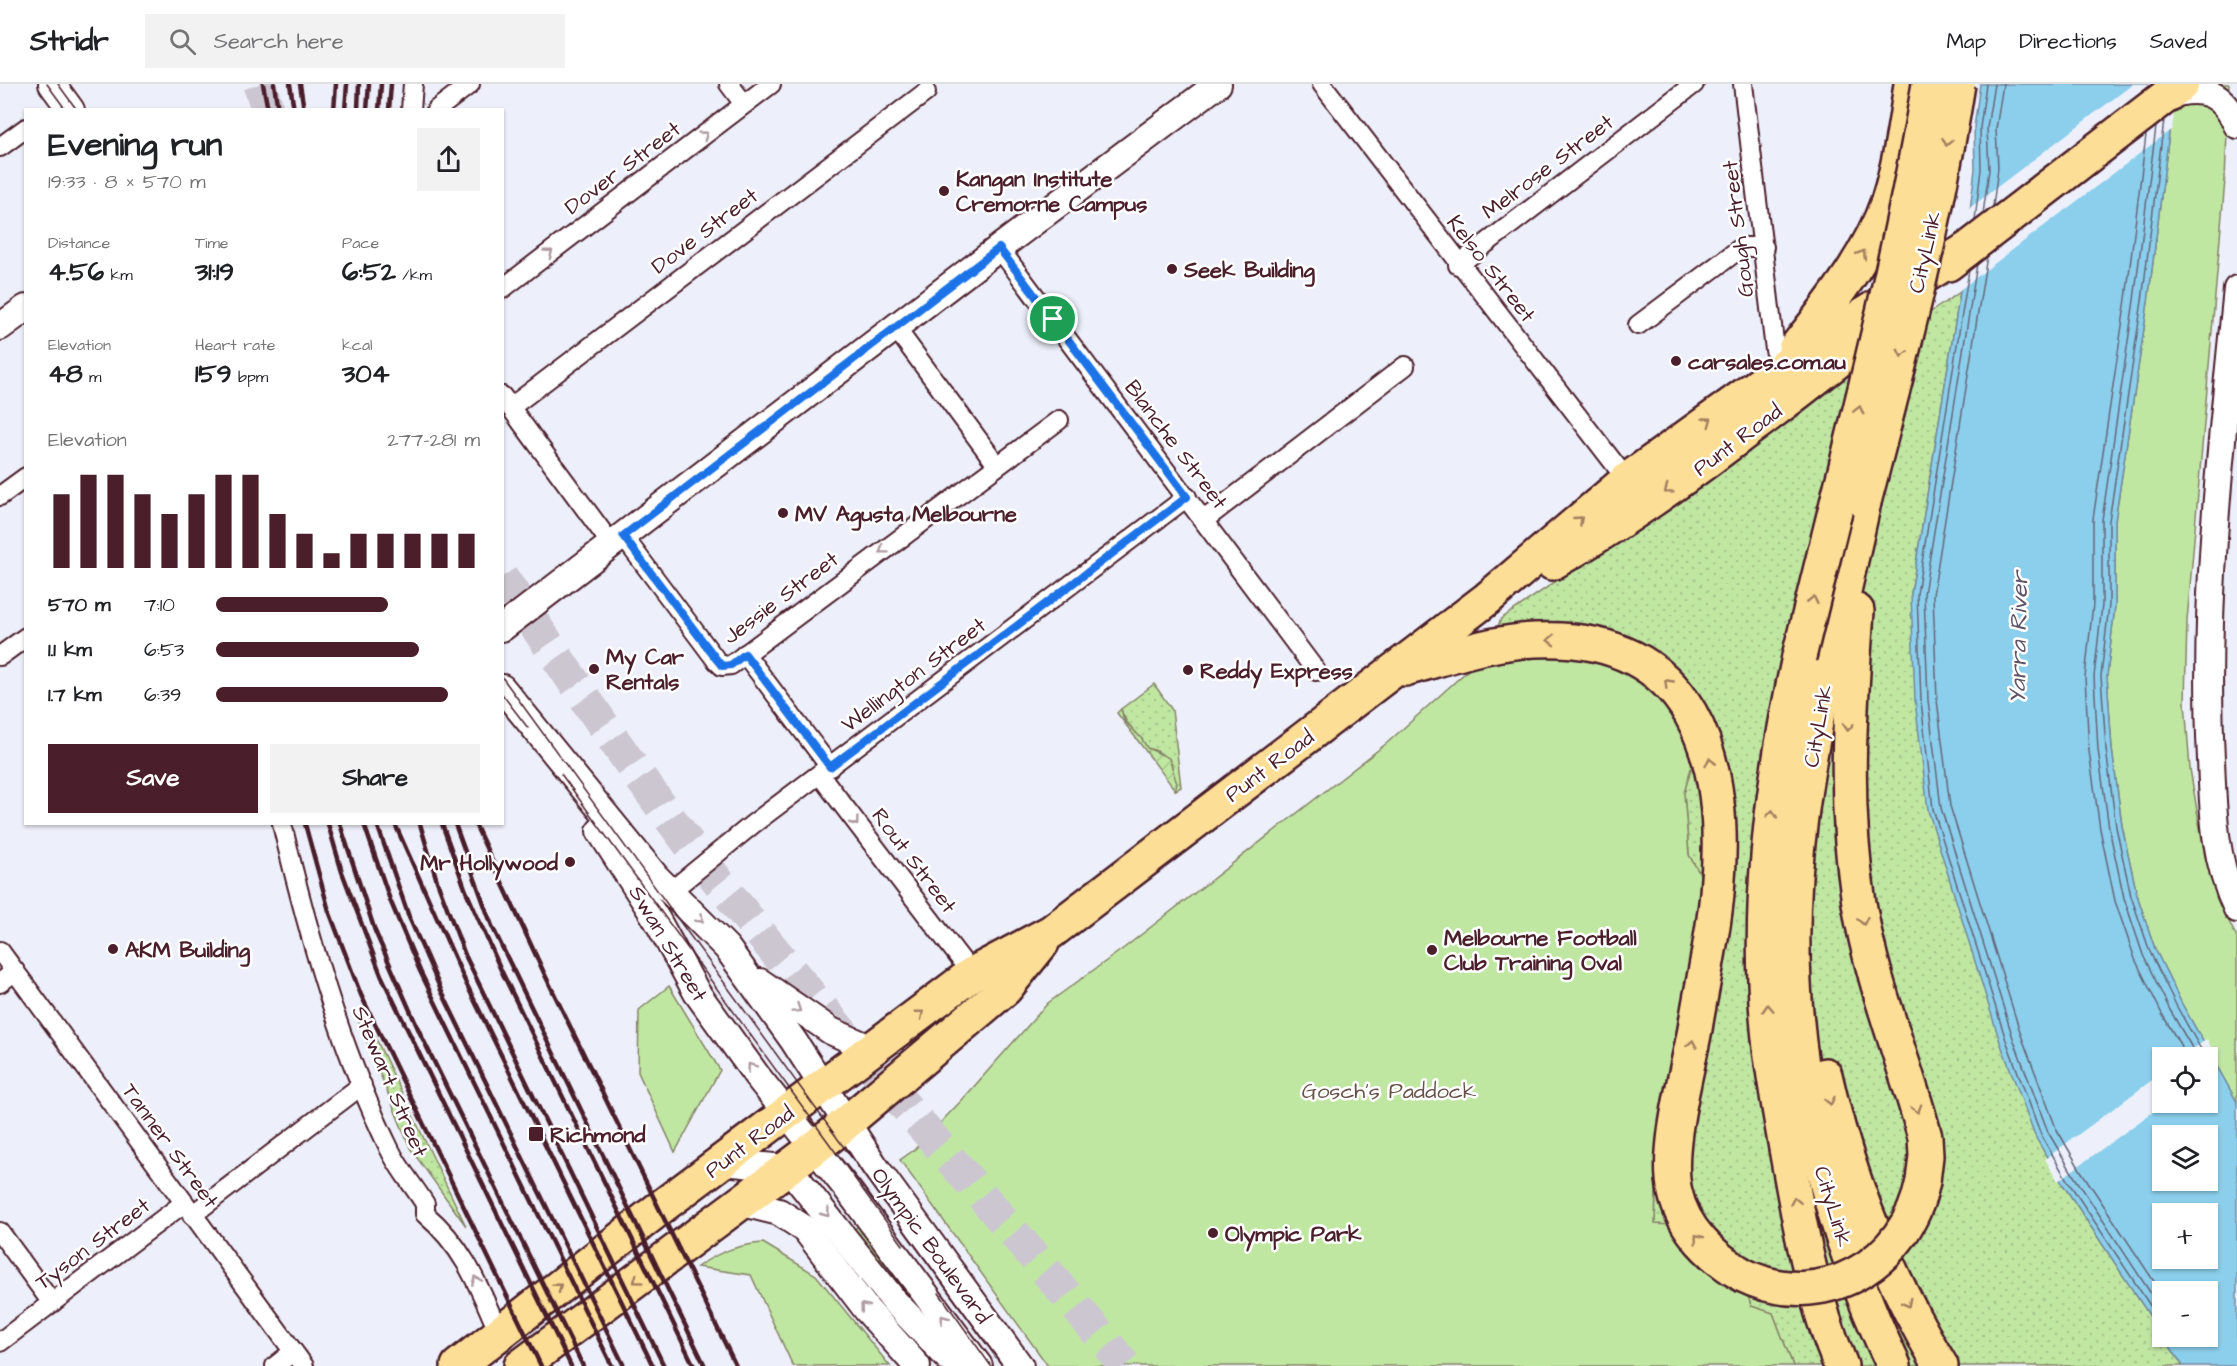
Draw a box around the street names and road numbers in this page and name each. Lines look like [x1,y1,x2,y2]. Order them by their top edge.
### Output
street label: Melrose Street [1476,107,1620,227]
street label: Dover Street [558,114,688,222]
street label: Gough Street [1715,158,1763,299]
street label: Dove Street [645,181,765,282]
street label: CityLink [1901,208,1951,296]
street label: Kelso Street [1439,209,1543,329]
street label: Blanche Street [1117,374,1235,516]
street label: Punt Road [1687,396,1789,484]
street label: Jessie Street [717,544,845,652]
street label: Wellington Street [835,610,993,741]
street label: CityLink [1796,682,1842,770]
street label: Punt Road [1219,722,1321,810]
street label: Rout Street [864,802,964,920]
street label: Swan Street [621,880,715,1008]
street label: Stewart Street [344,1001,436,1162]
street label: Tanner Street [114,1077,226,1215]
street label: Punt Road [699,1098,801,1186]
street label: Olympic Boulevard [863,1161,998,1331]
street label: CityLink [1805,1162,1860,1251]
street label: Tyson Street [29,1191,158,1299]

